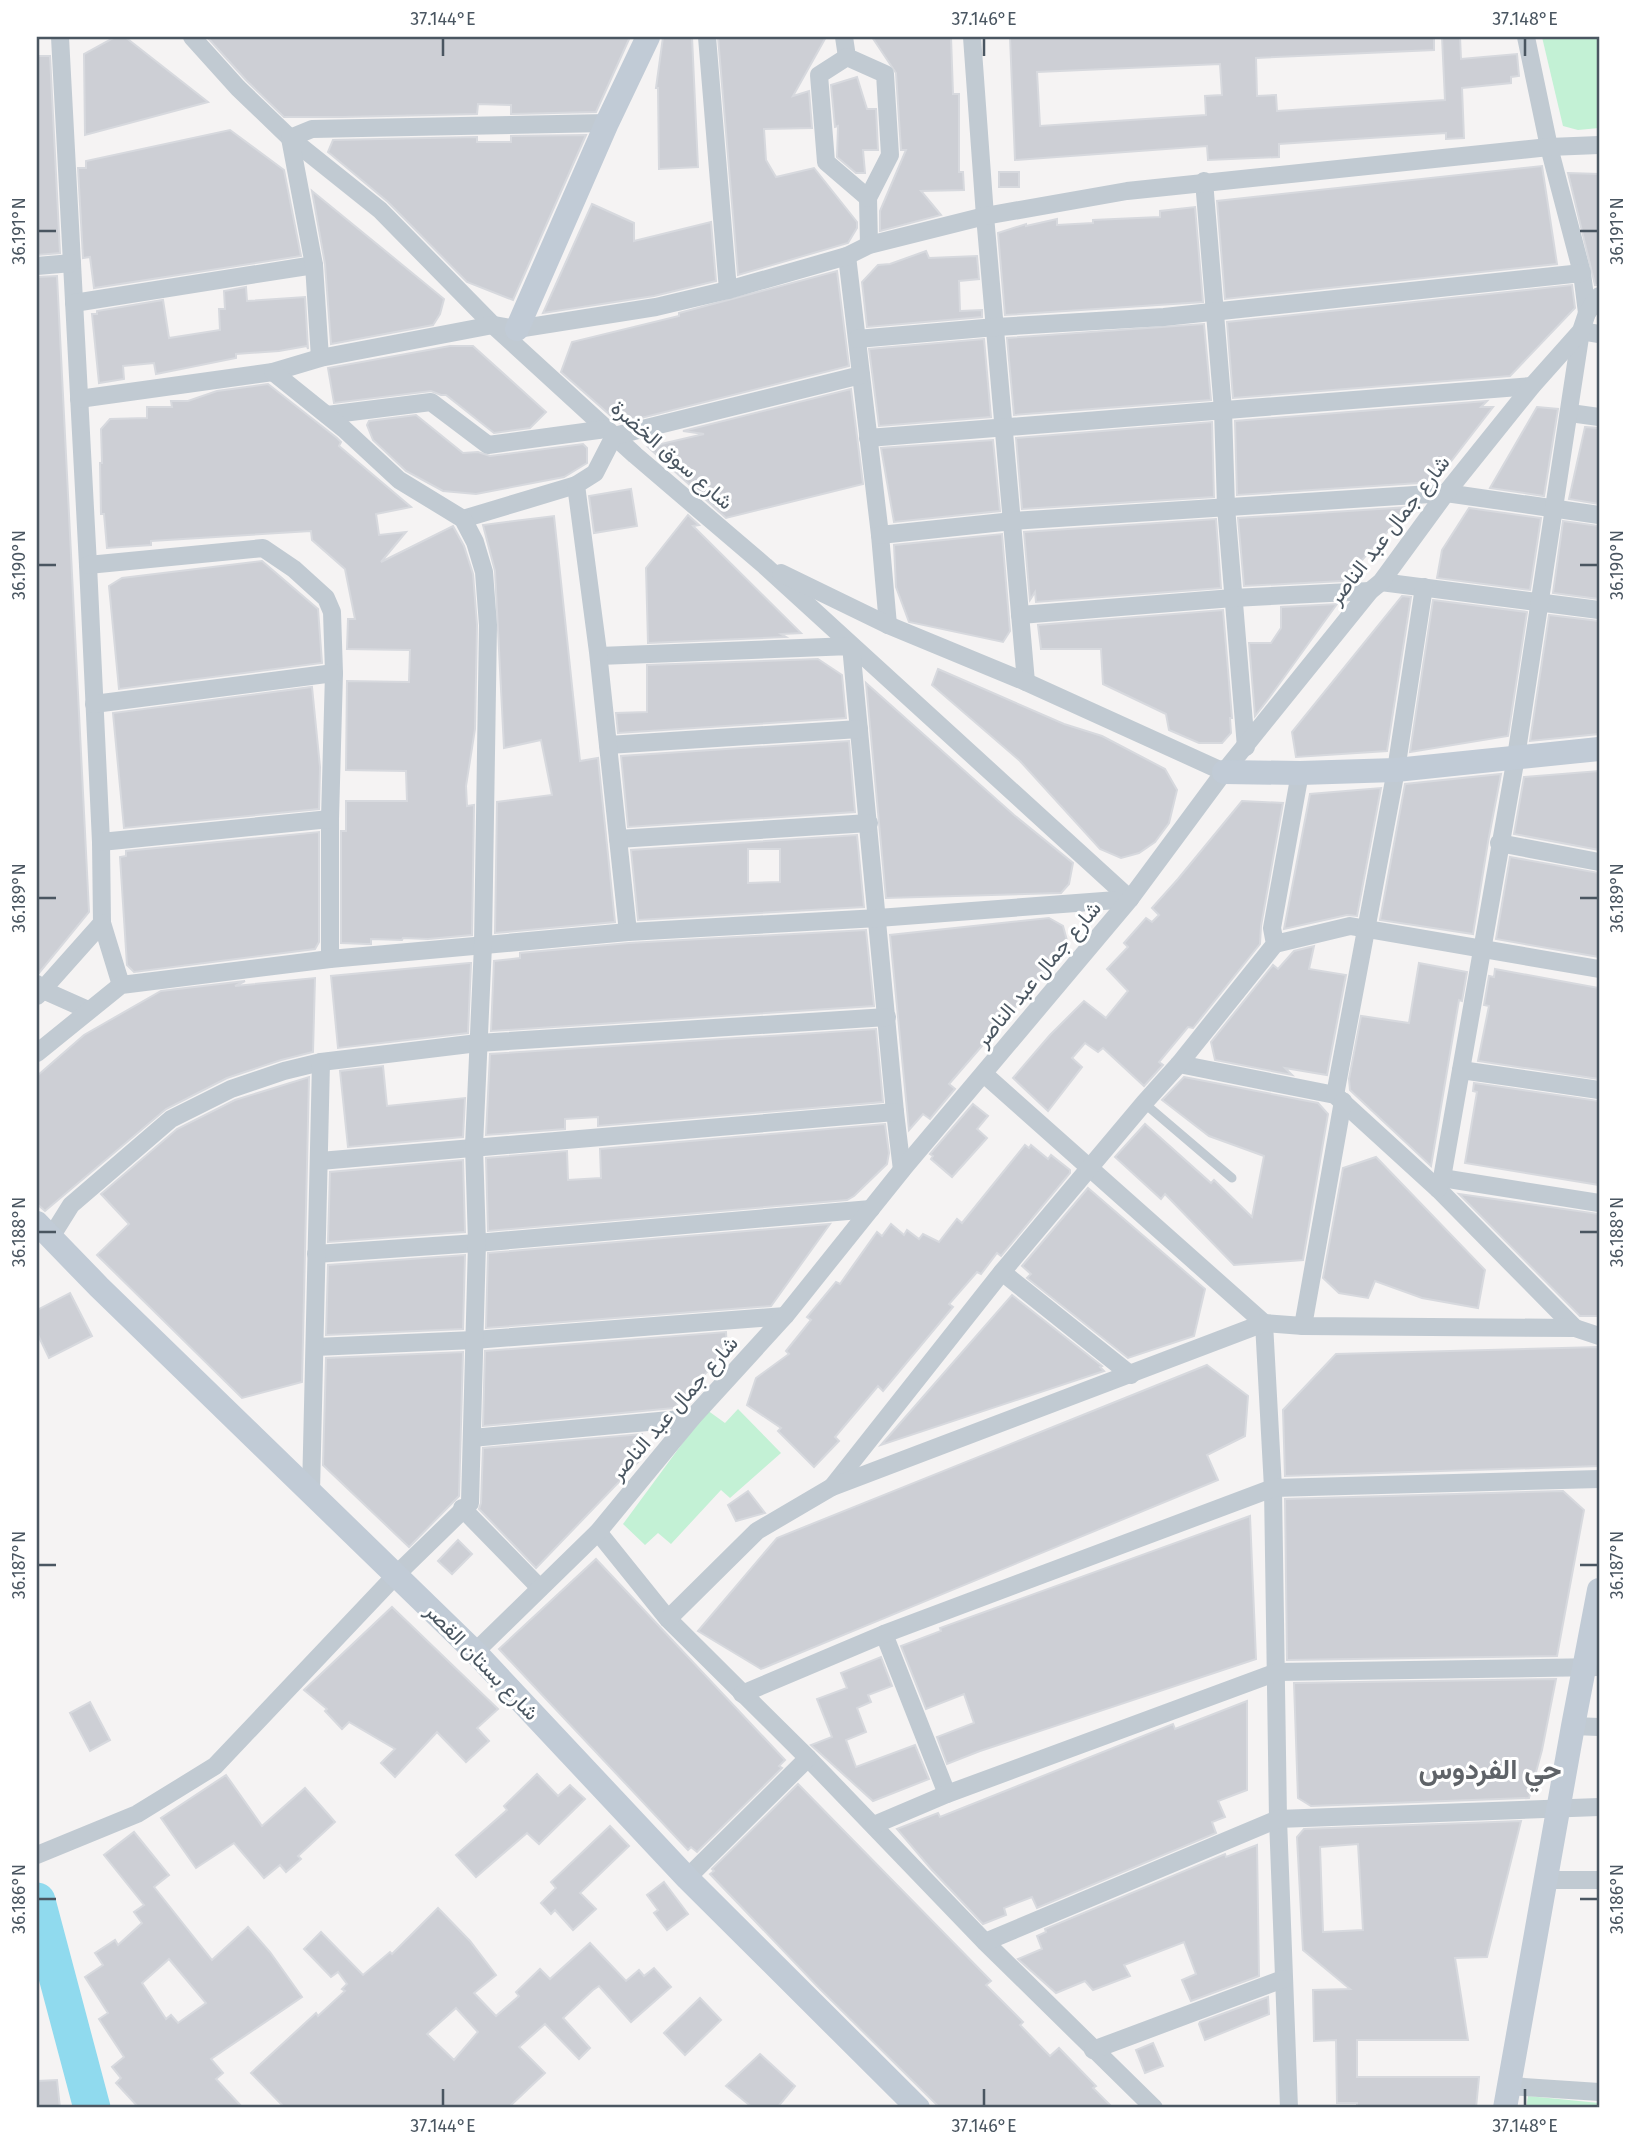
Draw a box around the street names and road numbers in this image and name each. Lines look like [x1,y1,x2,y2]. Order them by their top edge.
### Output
street label: شارع سوق الخضرة [605,395,738,516]
street label: شارع جمال عبد الناصر [1322,450,1456,611]
street label: شارع جمال عبد الناصر [969,896,1107,1054]
street label: شارع جمال عبد الناصر [604,1331,744,1487]
street label: شارع بستان القصر [418,1597,544,1727]

